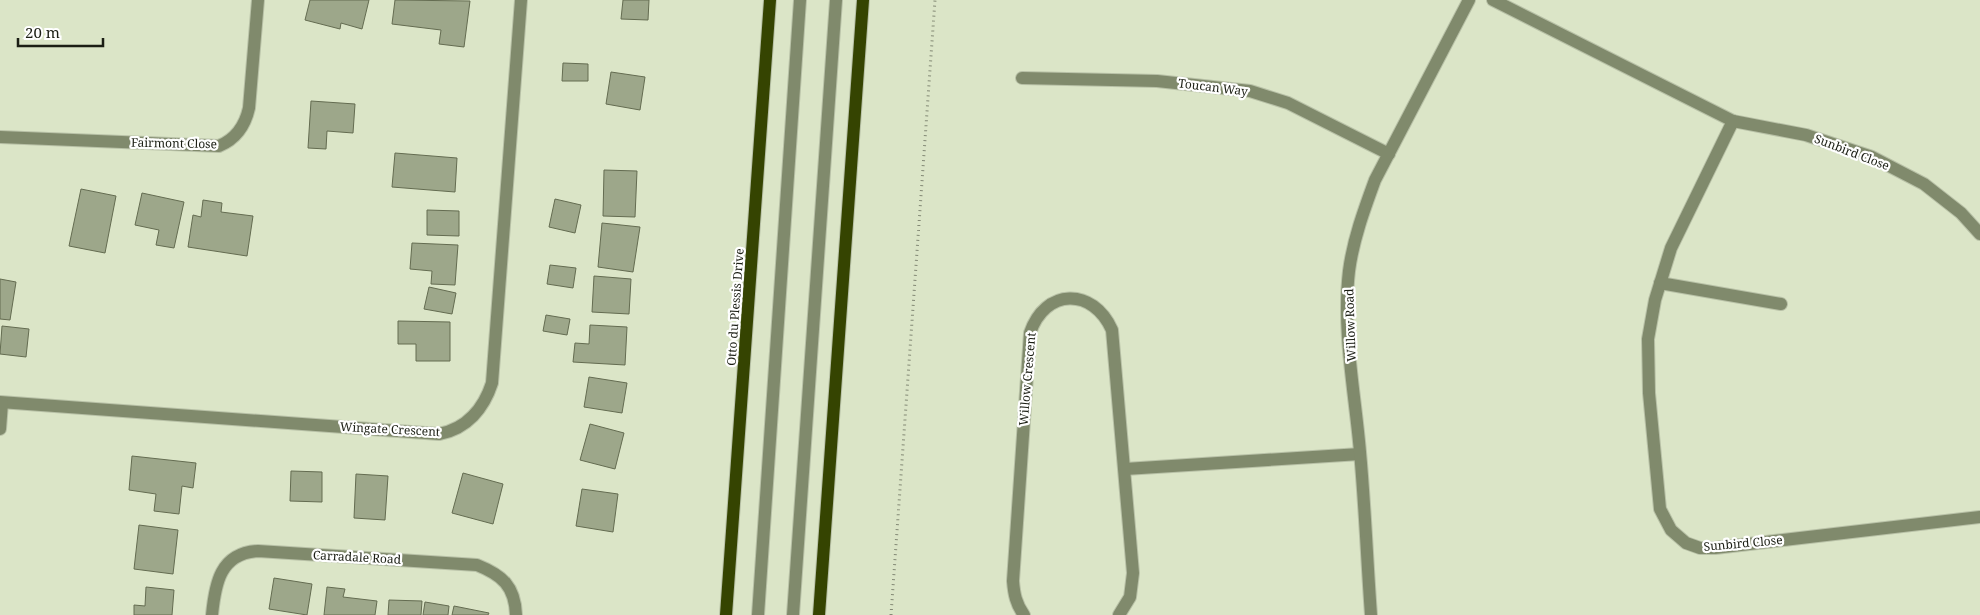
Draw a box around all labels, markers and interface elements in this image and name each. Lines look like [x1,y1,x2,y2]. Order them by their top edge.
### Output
scale bar [18,15,102,47]
text: 20 m [25,22,60,42]
street label: Toucan Way [1177,74,1249,100]
street label: Sunbird Close [1812,130,1892,174]
street label: Fairmont Close [131,134,217,152]
street label: Otto du Plessis Drive [722,248,748,366]
street label: Willow Road [1340,288,1360,362]
street label: Willow Crescent [1014,332,1040,426]
street label: Wingate Crescent [339,418,441,440]
street label: Sunbird Close [1703,531,1783,555]
street label: Carradale Road [312,546,402,568]

